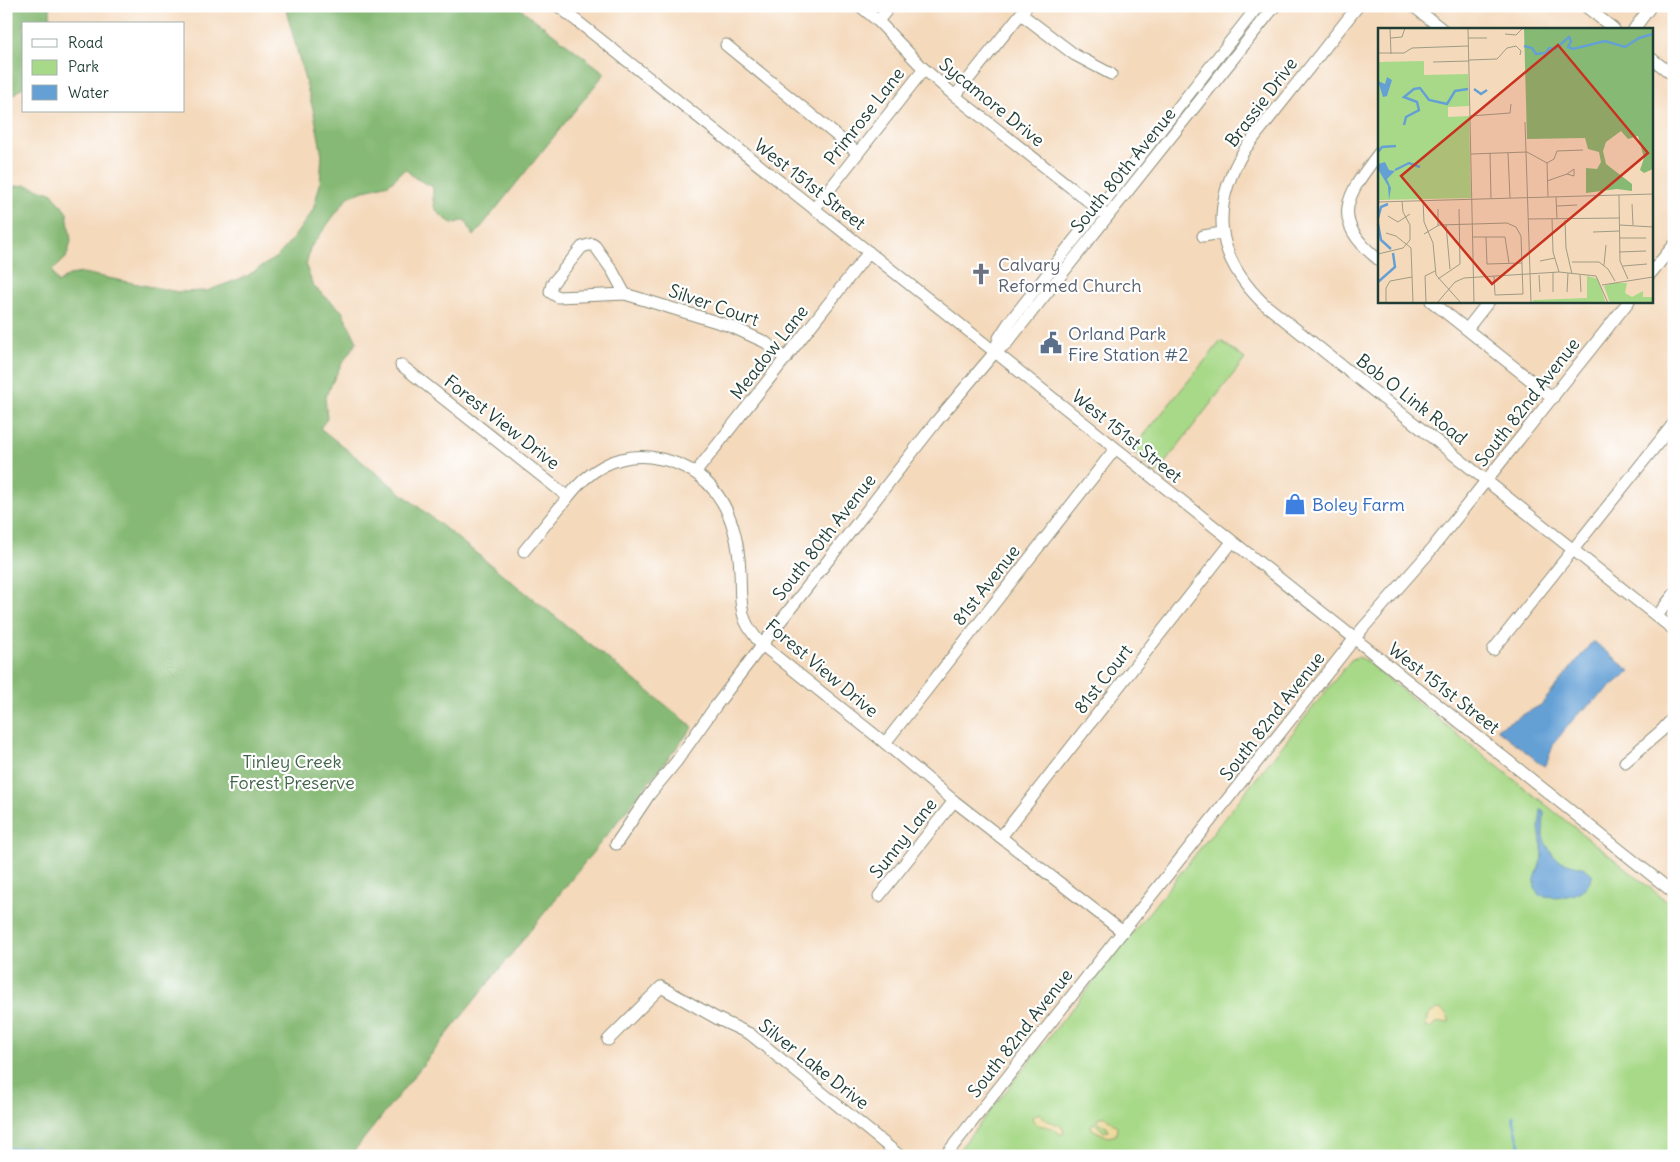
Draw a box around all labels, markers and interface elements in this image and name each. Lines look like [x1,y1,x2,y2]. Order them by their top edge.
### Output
legend [22,22,185,112]
inset map [1378,28,1652,302]
text: Road [68,33,103,52]
street label: Sycamore Drive [935,53,1049,151]
street label: Brassie Drive [1220,53,1302,151]
text: Park [68,57,99,76]
street label: Primrose Lane [819,63,909,169]
text: Water [68,83,109,102]
street label: South 80th Avenue [1065,103,1181,237]
street label: West 151st Street [750,133,870,235]
place label: Calvary Reformed Church [998,253,1142,297]
church icon: Calvary Reformed Church [968,261,994,287]
street label: Silver Court [666,279,762,331]
street label: Meadow Lane [725,300,813,404]
place label: Orland Park Fire Station #2 [1068,322,1188,366]
public building icon: Orland Park Fire Station #2 [1038,330,1064,356]
street label: South 82nd Avenue [1470,333,1584,471]
street label: Bob O Link Road [1352,349,1472,450]
street label: Forest View Drive [440,370,564,474]
street label: West 151st Street [1067,385,1187,487]
street label: South 80th Avenue [767,469,881,605]
shop icon: Boley Farm [1282,491,1308,517]
place label: Boley Farm [1312,493,1405,516]
street label: 81st Avenue [947,540,1025,630]
street label: Forest View Drive [761,614,883,722]
street label: West 151st Street [1384,637,1504,739]
street label: 81st Court [1069,640,1137,718]
street label: South 82nd Avenue [1215,647,1329,785]
park label: Tinley Creek Forest Preserve [229,750,355,794]
street label: Sunny Lane [864,793,942,883]
street label: South 82nd Avenue [963,964,1077,1102]
street label: Silver Lake Drive [754,1014,874,1114]

